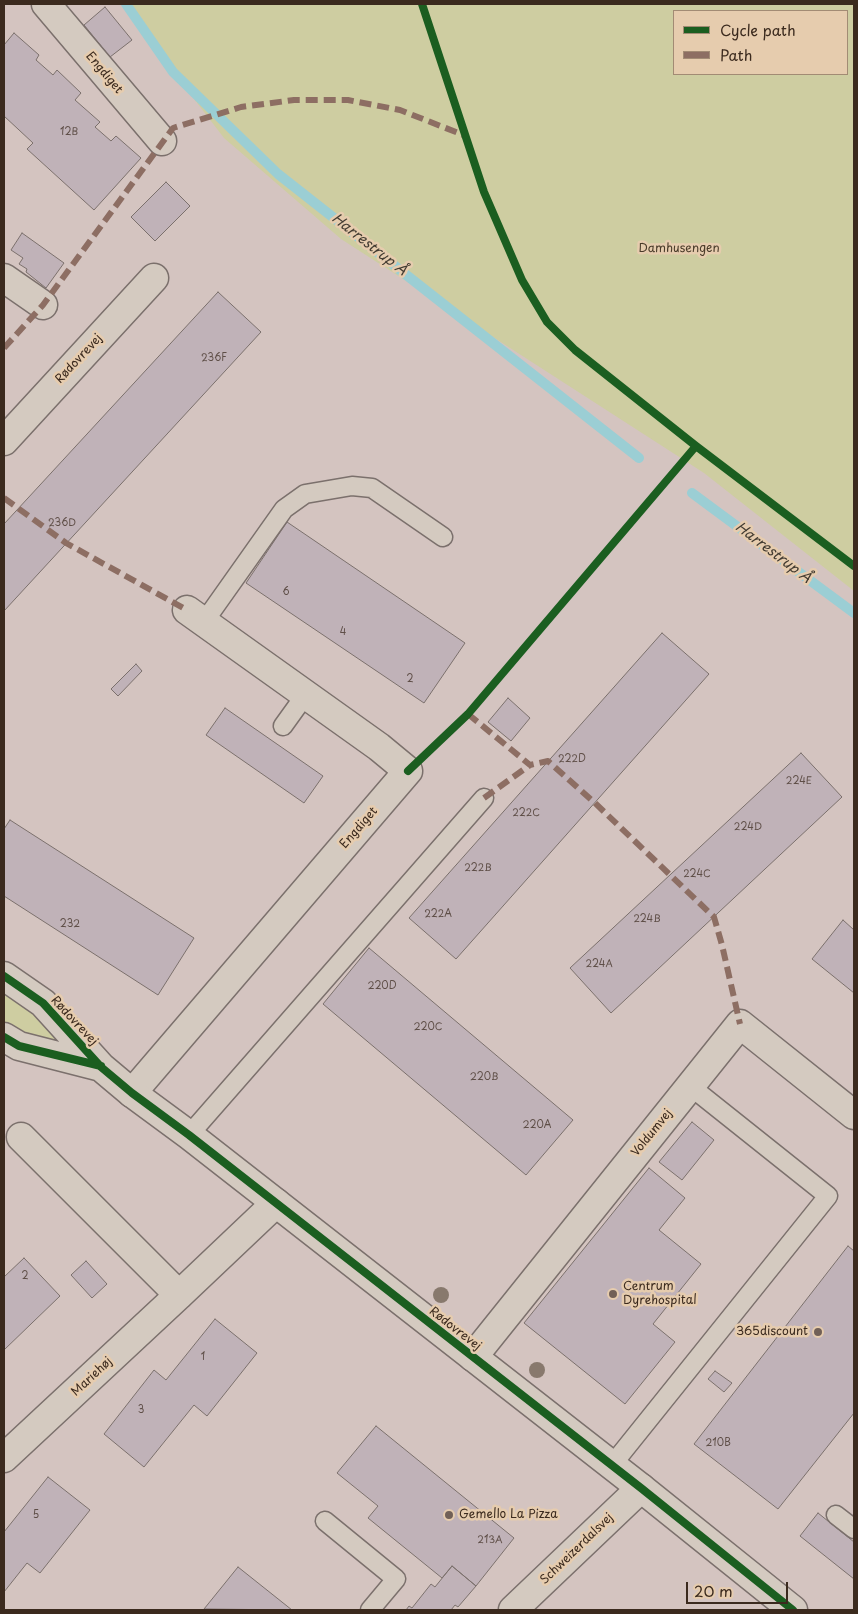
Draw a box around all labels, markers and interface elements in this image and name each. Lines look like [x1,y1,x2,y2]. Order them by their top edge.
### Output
legend [673,10,848,75]
text: Cycle path [720,18,796,41]
text: Path [720,43,752,66]
street label: Engdiget [82,49,126,97]
house number: 12B [60,126,78,138]
water label: Harrestrup Å [328,210,410,280]
park label: Damhusengen [638,242,720,256]
street label: Rødovrevej [53,331,105,387]
house number: 236F [201,352,227,364]
house number: 236D [48,517,76,529]
water label: Harrestrup Å [732,519,814,587]
house number: 6 [282,586,290,598]
house number: 4 [340,626,346,638]
house number: 2 [406,673,414,685]
house number: 222D [558,753,586,765]
house number: 224E [786,775,812,787]
street label: Engdiget [337,804,381,852]
house number: 222C [512,807,540,819]
house number: 224D [734,821,762,833]
house number: 222B [464,862,492,874]
house number: 224C [683,868,711,880]
house number: 222A [424,908,452,920]
house number: 224B [633,913,661,925]
house number: 232 [60,918,80,930]
house number: 224A [585,958,613,970]
house number: 220D [367,980,397,992]
street label: Rødovrevej [48,993,100,1049]
house number: 220C [414,1021,442,1033]
house number: 220B [470,1071,498,1083]
street label: Voldumvej [629,1107,675,1159]
house number: 220A [523,1119,551,1131]
house number: 2 [21,1270,29,1282]
place label: Centrum Dyrehospital [623,1280,697,1308]
marker: Centrum Dyrehospital [607,1288,619,1300]
street label: Rødovrevej [426,1304,484,1354]
place label: 365discount [736,1325,808,1339]
marker: 365discount [812,1326,824,1338]
house number: 1 [201,1351,205,1363]
street label: Mariehøj [69,1355,115,1399]
house number: 3 [138,1404,144,1416]
house number: 210B [705,1437,731,1449]
place label: Gemello La Pizza [459,1508,558,1522]
house number: 5 [33,1509,39,1521]
marker: Gemello La Pizza [443,1509,455,1521]
street label: Schweizerdalsvej [537,1510,617,1588]
house number: 213A [477,1534,503,1546]
scale bar [688,1572,790,1604]
text: 20 m [694,1579,733,1602]

